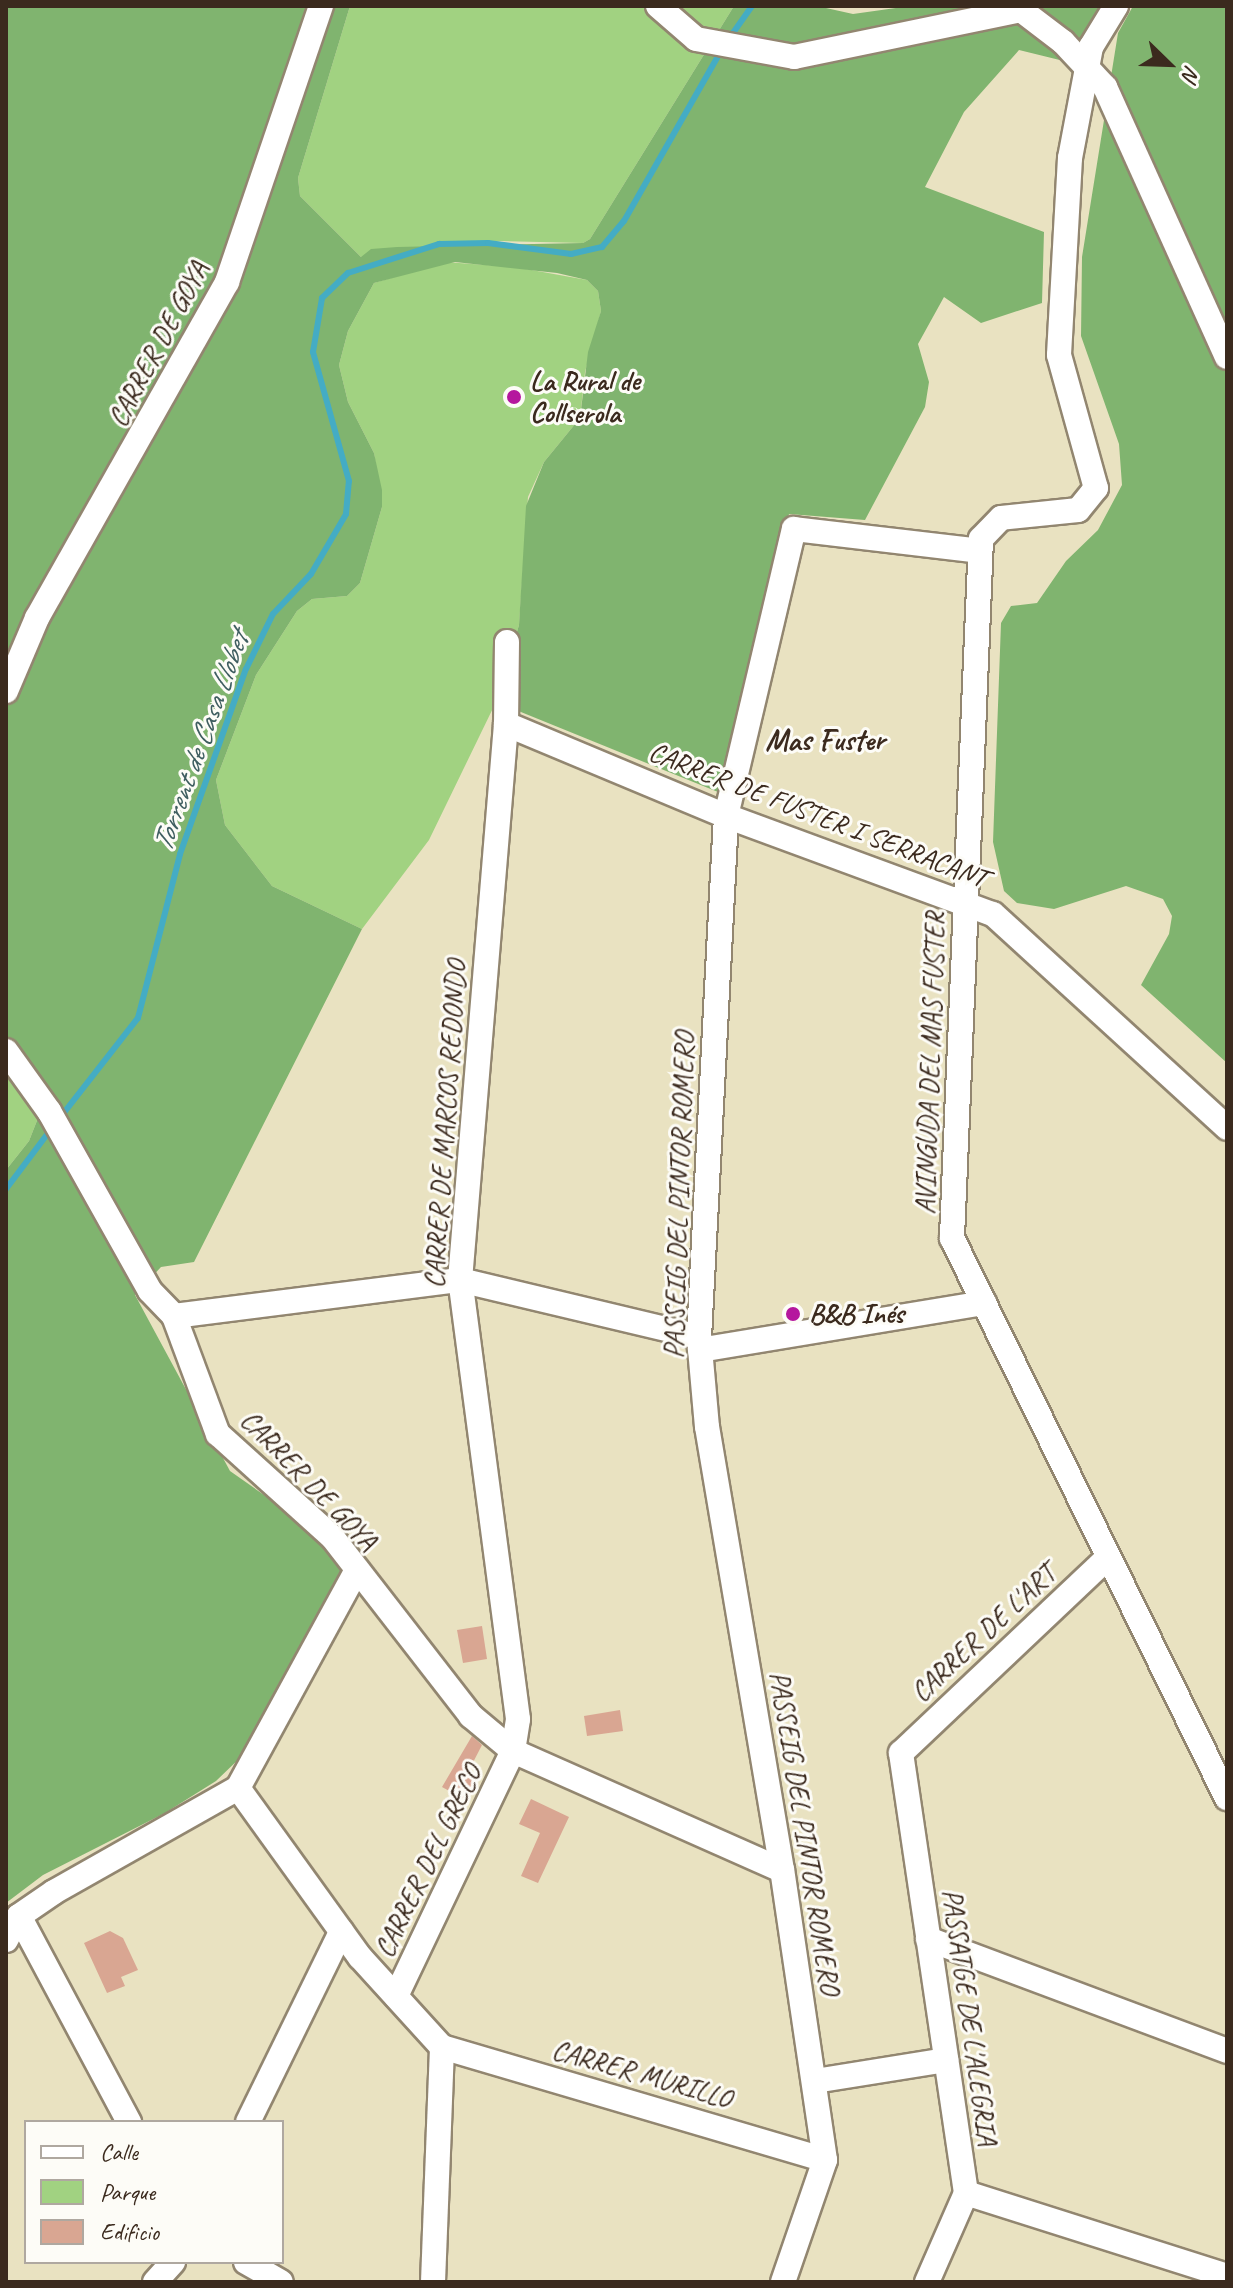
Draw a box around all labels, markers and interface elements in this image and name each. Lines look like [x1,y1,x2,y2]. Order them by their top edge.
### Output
north arrow [1129,24,1209,104]
text: N [1176,62,1207,85]
street label: CARRER DE GOYA [101,256,215,432]
place label: La Rural de Collserola [530,364,640,430]
marker: La Rural de Collserola [505,388,523,406]
water label: Torrent de Casa Llobet [144,627,256,857]
district label: Mas Fuster [765,722,885,758]
street label: CARRER DE FUSTER I SERRACANT [644,735,992,895]
street label: AVINGUDA DEL MAS FUSTER [908,910,952,1216]
street label: CARRER DE MARCOS REDONDO [417,959,473,1289]
street label: PASSEIG DEL PINTOR ROMERO [657,1031,701,1359]
place label: B&B Inés [809,1297,904,1331]
marker: B&B Inés [784,1305,802,1323]
street label: CARRER DE GOYA [234,1403,384,1557]
street label: CARRER DE L'ART [904,1558,1062,1708]
street label: PASSEIG DEL PINTOR ROMERO [763,1669,847,1997]
street label: CARRER DEL GRECO [367,1759,489,1963]
street label: PASSATGE DE L'ALEGRIA [935,1887,1005,2147]
street label: CARRER MURILLO [548,2032,736,2116]
legend [24,2120,284,2264]
text: Calle [100,2137,138,2167]
text: Parque [100,2177,155,2207]
text: Edificio [100,2217,159,2247]

